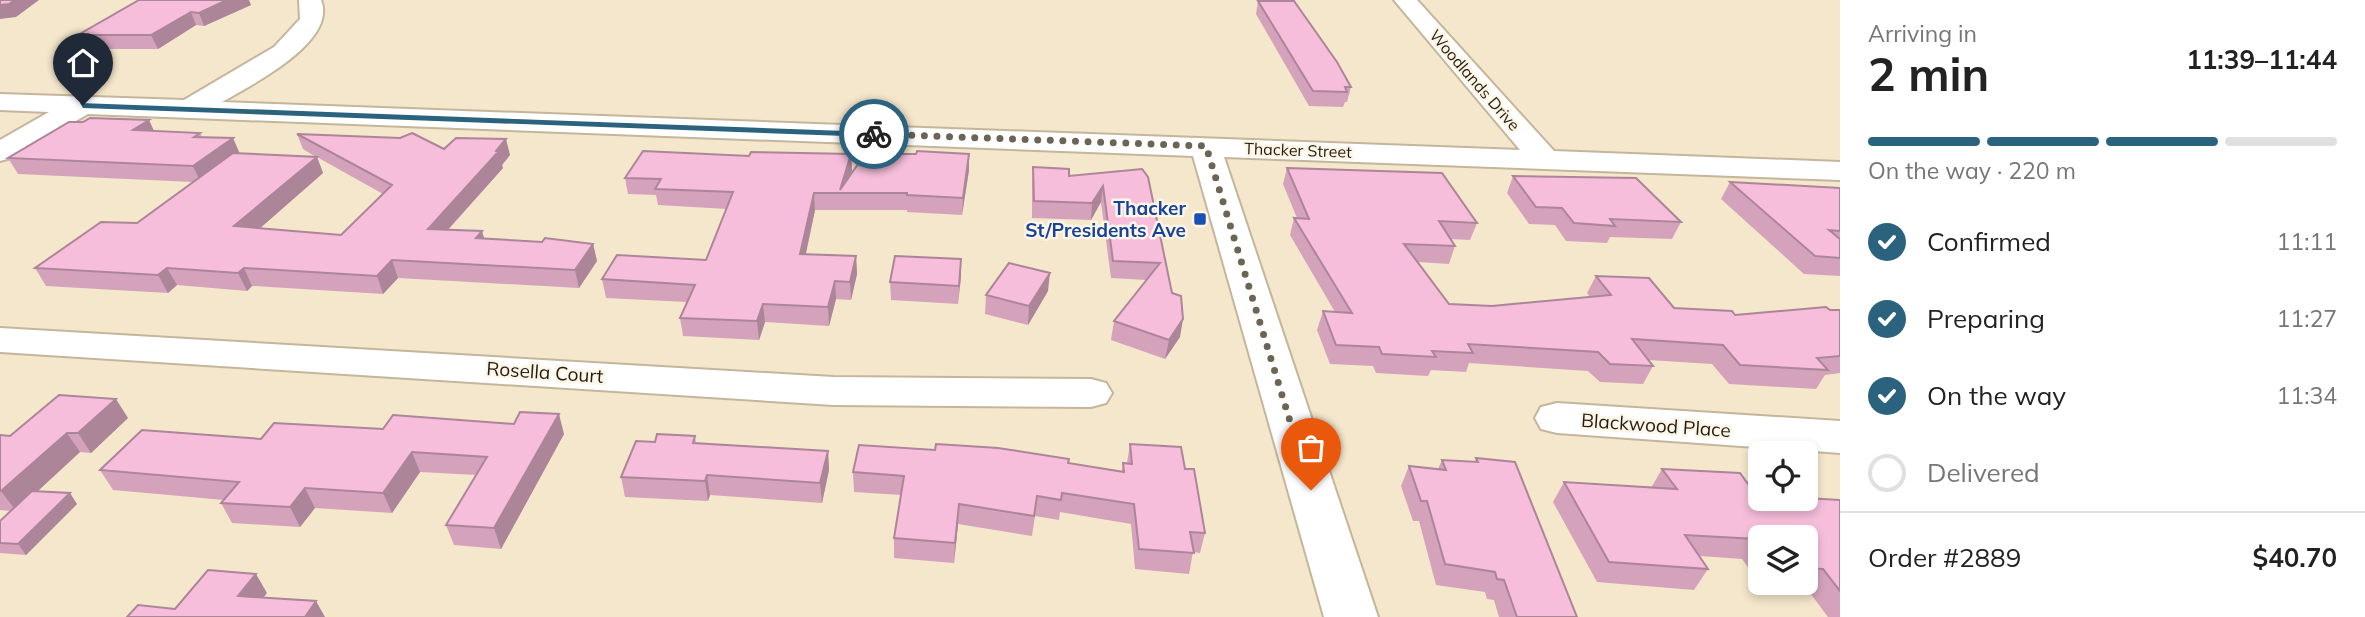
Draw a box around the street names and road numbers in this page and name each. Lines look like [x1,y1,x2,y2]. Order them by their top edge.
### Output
street label: Woodlands Drive [1426,25,1524,135]
street label: Thacker Street [1244,138,1352,162]
street label: Rosella Court [486,356,605,388]
street label: Blackwood Place [1580,408,1732,442]

